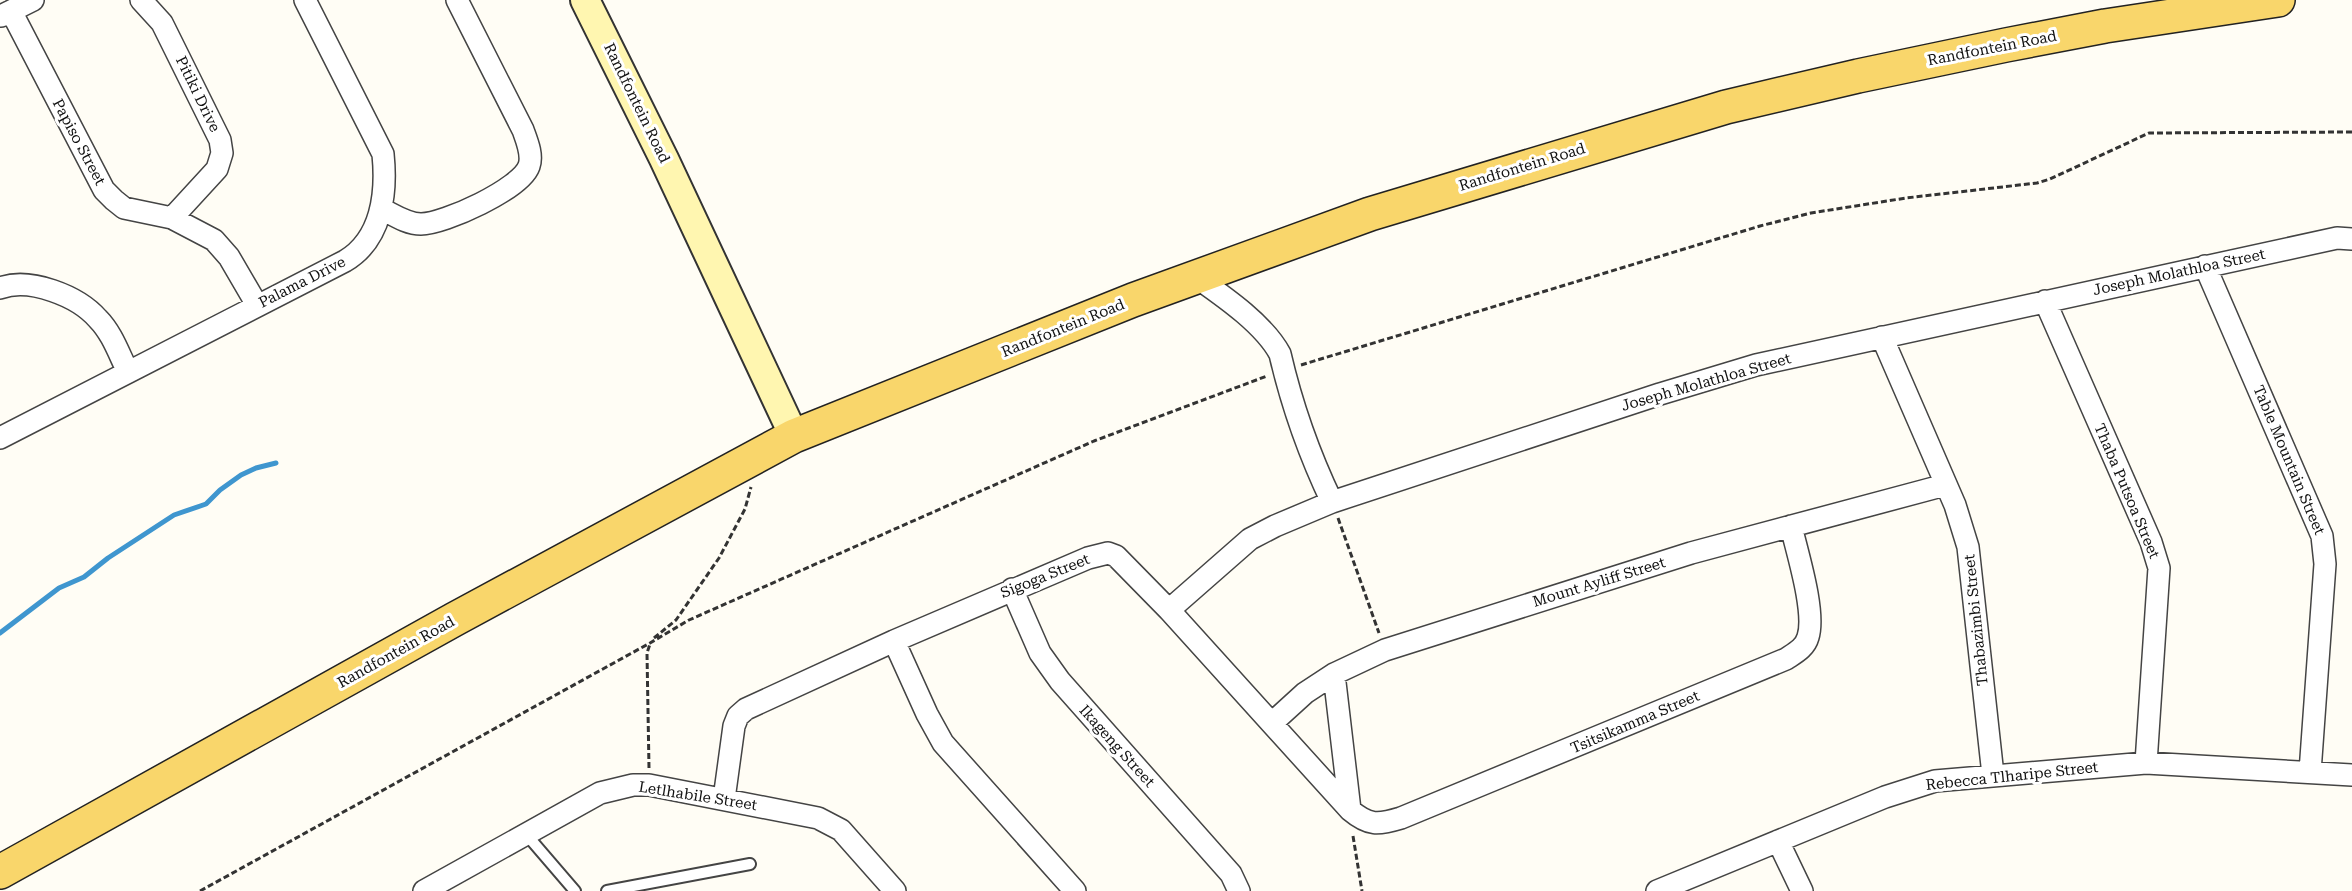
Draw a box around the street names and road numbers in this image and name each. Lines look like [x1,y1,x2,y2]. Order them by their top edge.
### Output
street label: Randfontein Road [1926,27,2058,69]
street label: Randfontein Road [600,40,674,166]
street label: Pitiki Drive [172,53,224,135]
street label: Papiso Street [49,96,109,189]
street label: Randfontein Road [1457,139,1588,195]
street label: Joseph Molathloa Street [2091,245,2267,299]
street label: Palama Drive [256,252,348,312]
street label: Randfontein Road [999,295,1128,361]
street label: Joseph Molathloa Street [1619,349,1793,415]
street label: Table Mountain Street [2249,382,2329,538]
street label: Thaba Putsoa Street [2090,421,2164,562]
street label: Sigoga Street [998,550,1093,602]
street label: Mount Ayliff Street [1530,553,1668,611]
street label: Thabazimbi Street [1960,553,1992,687]
street label: Randfontein Road [334,612,458,692]
street label: Tsitsikamma Street [1568,687,1702,757]
street label: Ikageng Street [1075,701,1159,791]
street label: Rebecca Tlharipe Street [1925,758,2099,794]
street label: Letlhabile Street [637,778,759,814]

